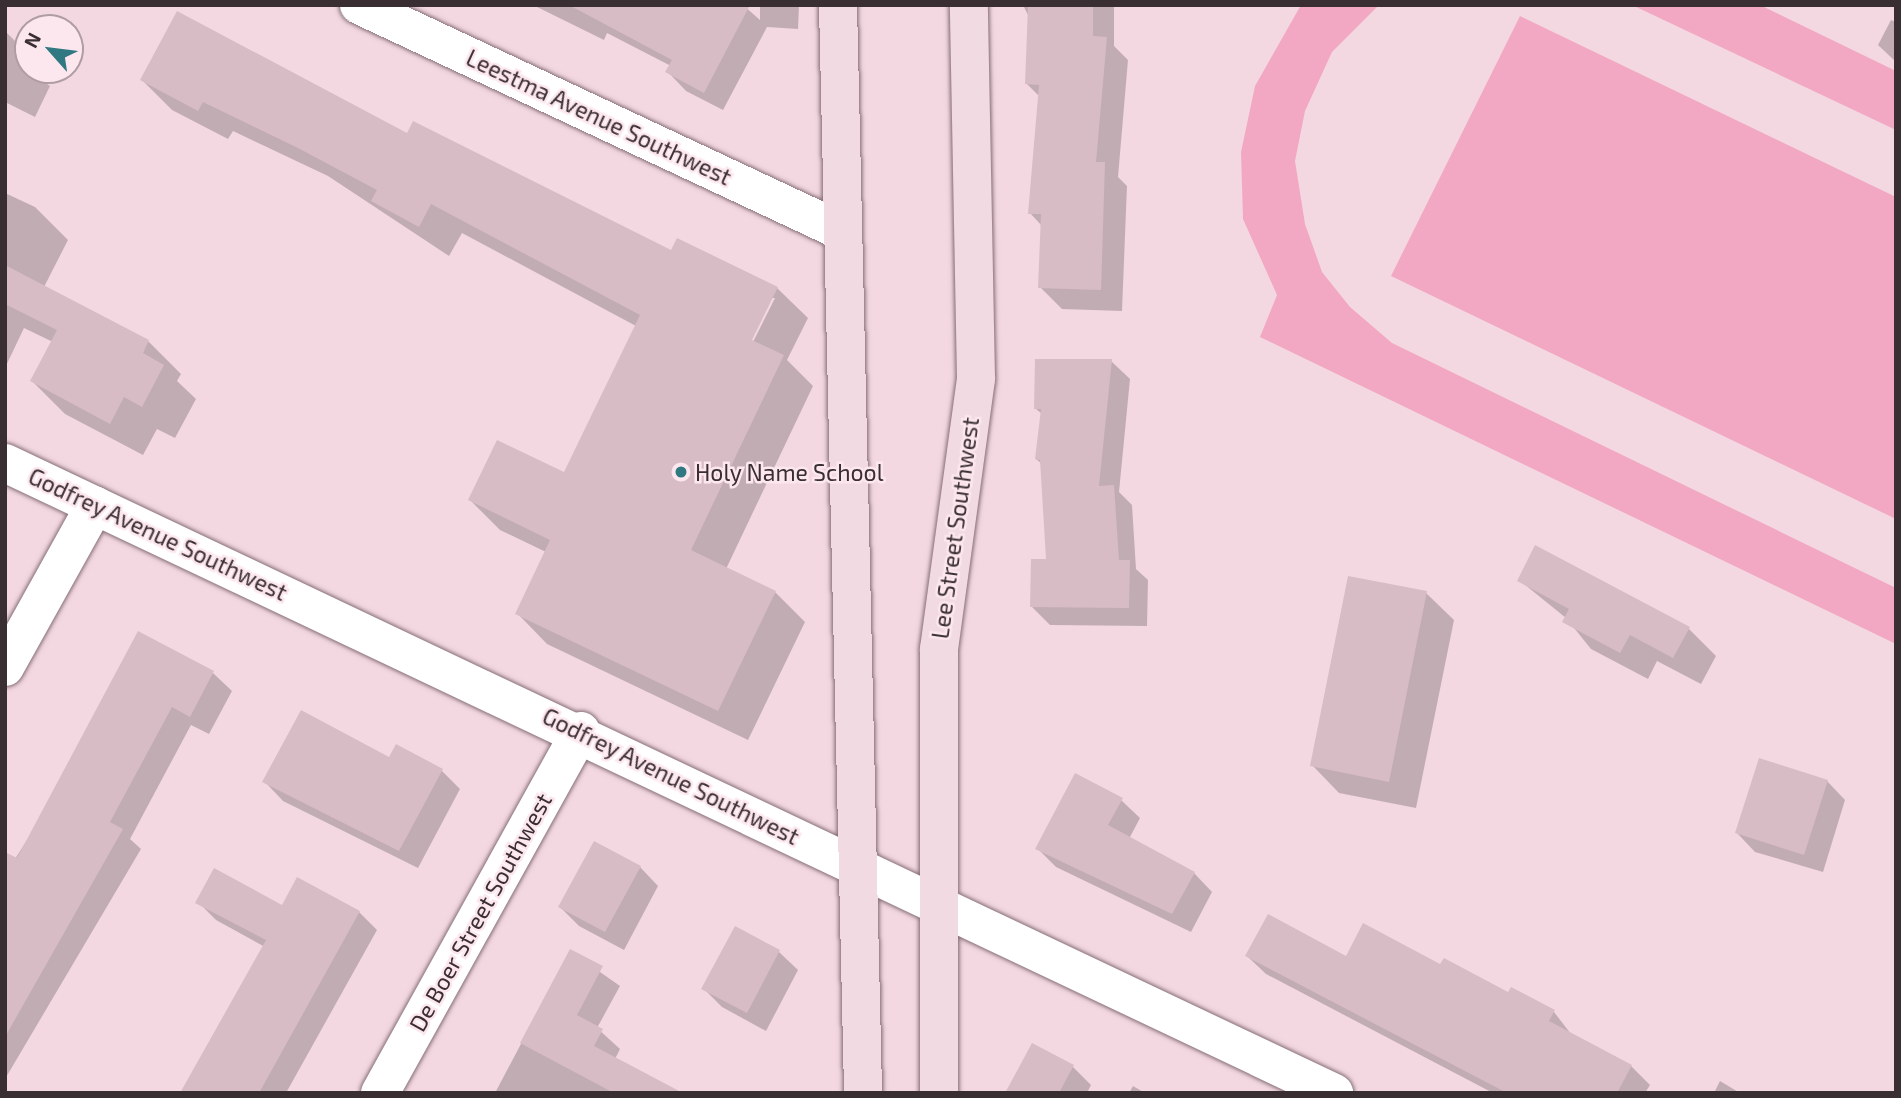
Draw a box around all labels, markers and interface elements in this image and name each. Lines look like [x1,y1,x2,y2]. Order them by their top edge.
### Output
north arrow [14,14,84,84]
text: N [18,28,45,51]
street label: Leestma Avenue Southwest [462,43,736,191]
street label: Lee Street Southwest [926,415,984,641]
place label: Holy Name School [695,458,884,486]
street label: Godfrey Avenue Southwest [24,462,292,606]
marker: Holy Name School [673,464,689,480]
street label: Godfrey Avenue Southwest [538,702,804,850]
street label: De Boer Street Southwest [403,788,557,1036]

